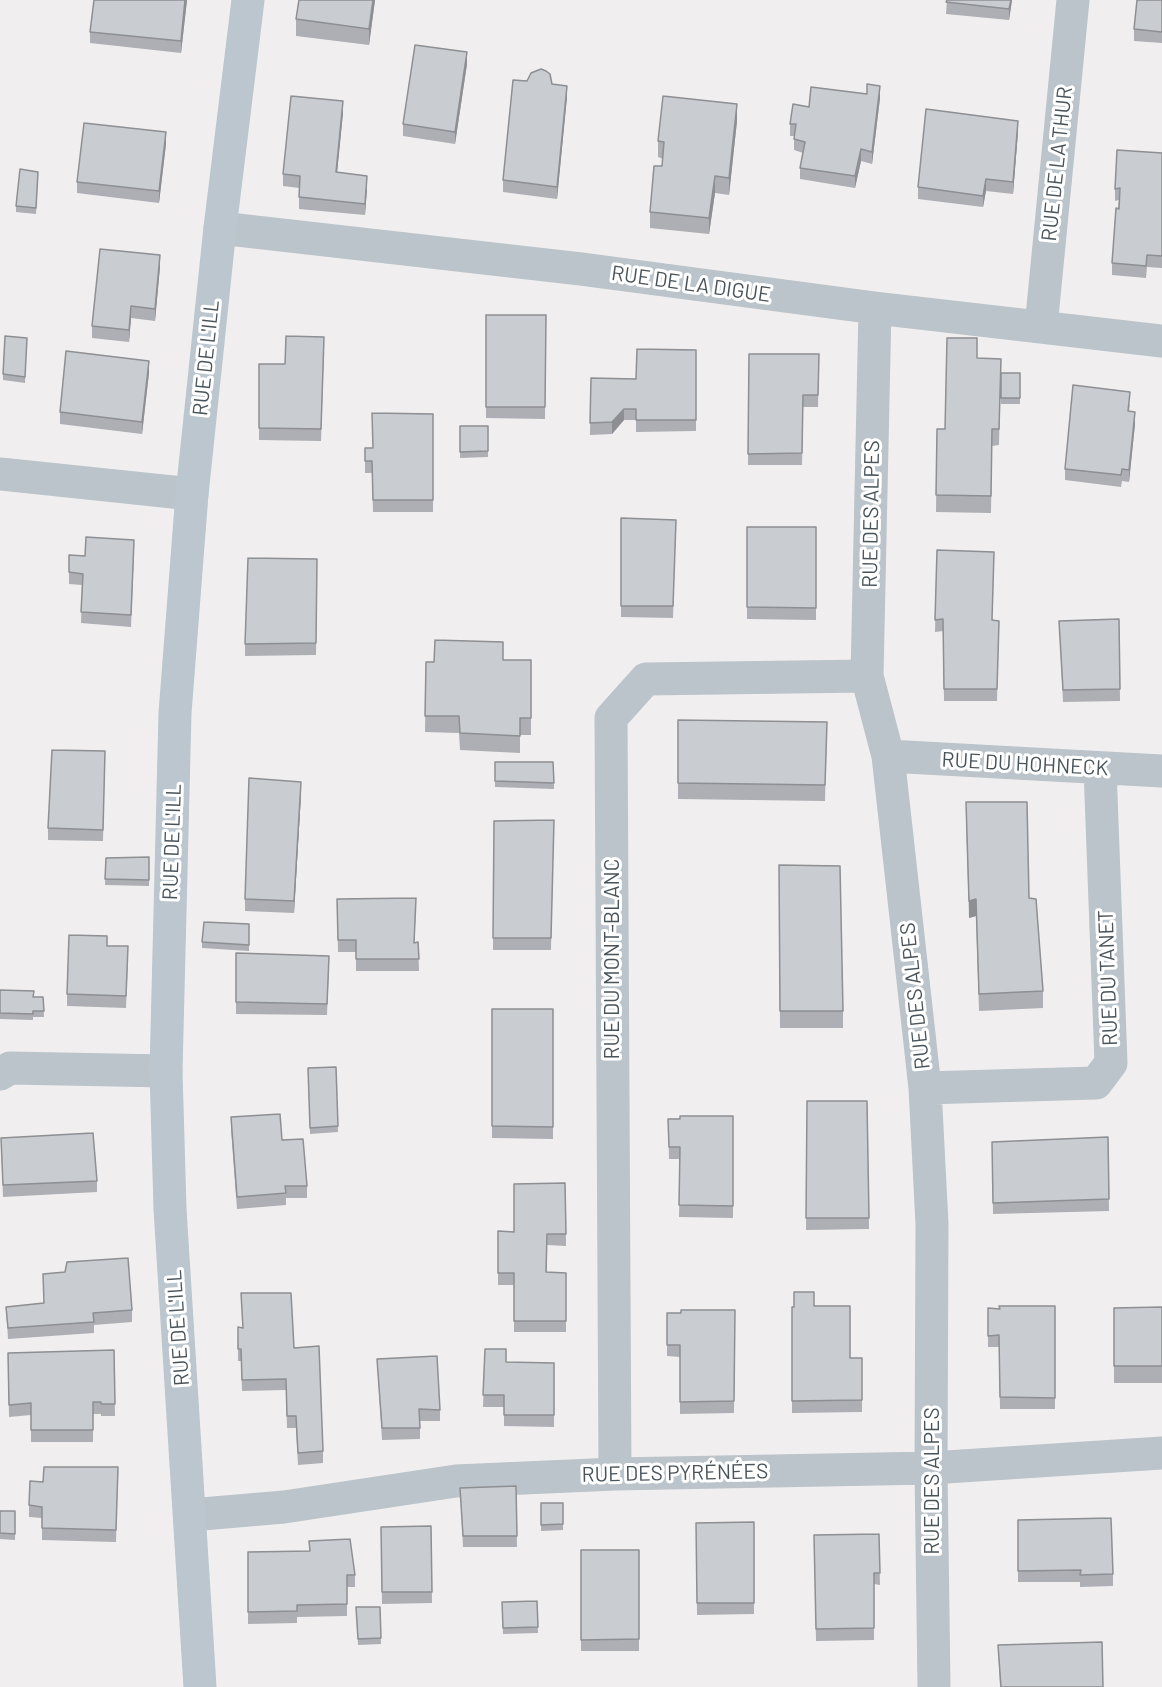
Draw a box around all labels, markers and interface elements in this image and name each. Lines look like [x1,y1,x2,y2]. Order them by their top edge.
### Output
street label: RUE DE LA THUR [1036,86,1078,242]
street label: RUE DE LA DIGUE [610,260,772,308]
street label: RUE DE L'ILL [187,299,225,417]
street label: RUE DES ALPES [857,440,885,588]
street label: RUE DU HOHNECK [941,747,1109,781]
street label: RUE DE L'ILL [157,783,187,901]
street label: RUE DU MONT-BLANC [599,859,625,1059]
street label: RUE DU TANET [1093,909,1123,1047]
street label: RUE DES ALPES [895,921,935,1071]
street label: RUE DE L'ILL [161,1269,195,1387]
street label: RUE DES ALPES [919,1407,945,1555]
street label: RUE DES PYRÉNÉES [581,1459,769,1487]

